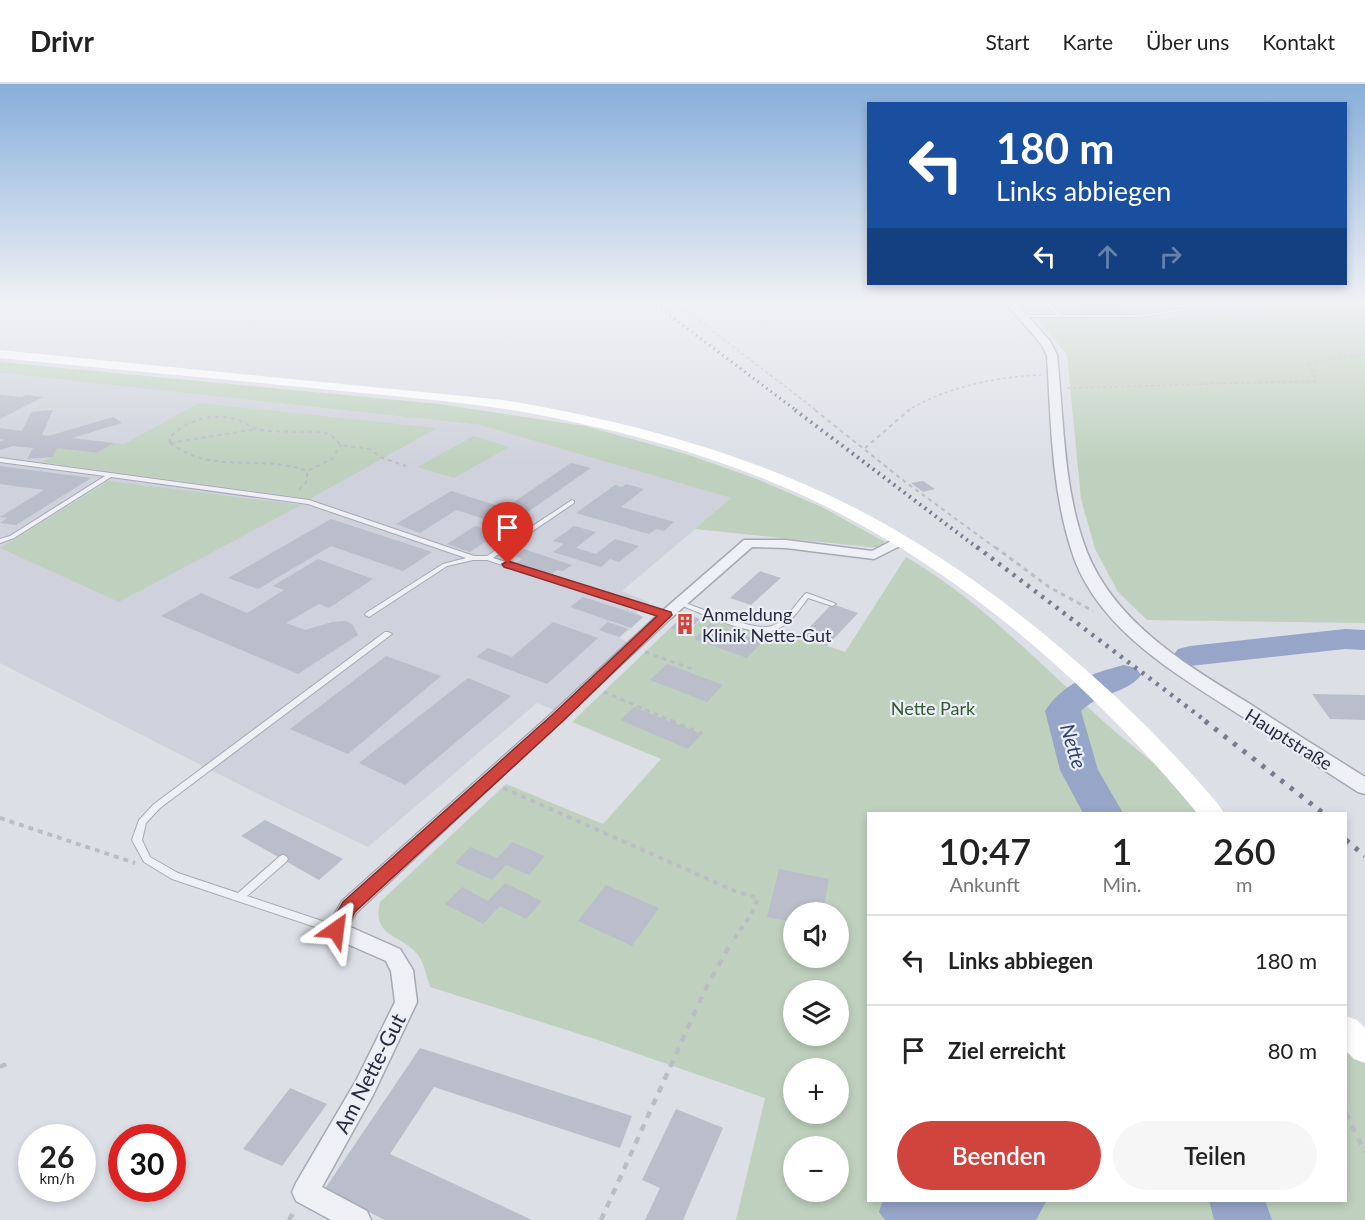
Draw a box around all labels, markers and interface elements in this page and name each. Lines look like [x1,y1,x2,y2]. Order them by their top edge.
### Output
text: Drivr [30,24,94,58]
text: Start [985,29,1030,54]
text: Karte [1063,29,1113,54]
text: Über uns [1146,29,1229,54]
text: Kontakt [1262,29,1335,54]
text: 180 m [996,123,1114,173]
icon: left [897,126,975,204]
text: Links abbiegen [996,174,1171,207]
icon: left [1028,240,1061,273]
icon: ahead [1091,240,1124,273]
icon: right [1154,240,1187,273]
pin [482,502,533,564]
icon: arrive [491,511,524,544]
place label: Anmeldung Klinik Nette-Gut [702,603,832,646]
building icon: Anmeldung Klinik Nette-Gut [673,612,697,636]
park label: Nette Park [891,697,976,719]
street label: Hauptstraße [1241,704,1337,774]
water label: Nette [1056,721,1092,771]
text: 10:47 [938,829,1031,873]
text: 1 [1112,829,1132,873]
text: 260 [1213,829,1276,873]
text: Ankunft [949,872,1020,896]
text: Min. [1102,872,1142,896]
text: m [1236,872,1253,896]
position arrow [304,898,368,962]
map controls [783,902,849,1202]
button: sound [783,902,849,968]
icon: left [897,944,930,977]
text: Links abbiegen [948,947,1093,974]
text: 180 m [1255,947,1317,974]
button: layers [783,980,849,1046]
street label: Am Nette-Gut [328,1008,410,1137]
icon: arrive [897,1034,930,1067]
text: Ziel erreicht [948,1037,1066,1064]
text: 80 m [1268,1037,1317,1064]
button: + [783,1058,849,1124]
button: Beenden [897,1121,1101,1190]
button: Teilen [1113,1121,1317,1190]
speed limit sign: 30 [108,1124,186,1202]
button: − [783,1136,849,1202]
text: 26 [40,1138,74,1174]
text: km/h [39,1169,75,1187]

